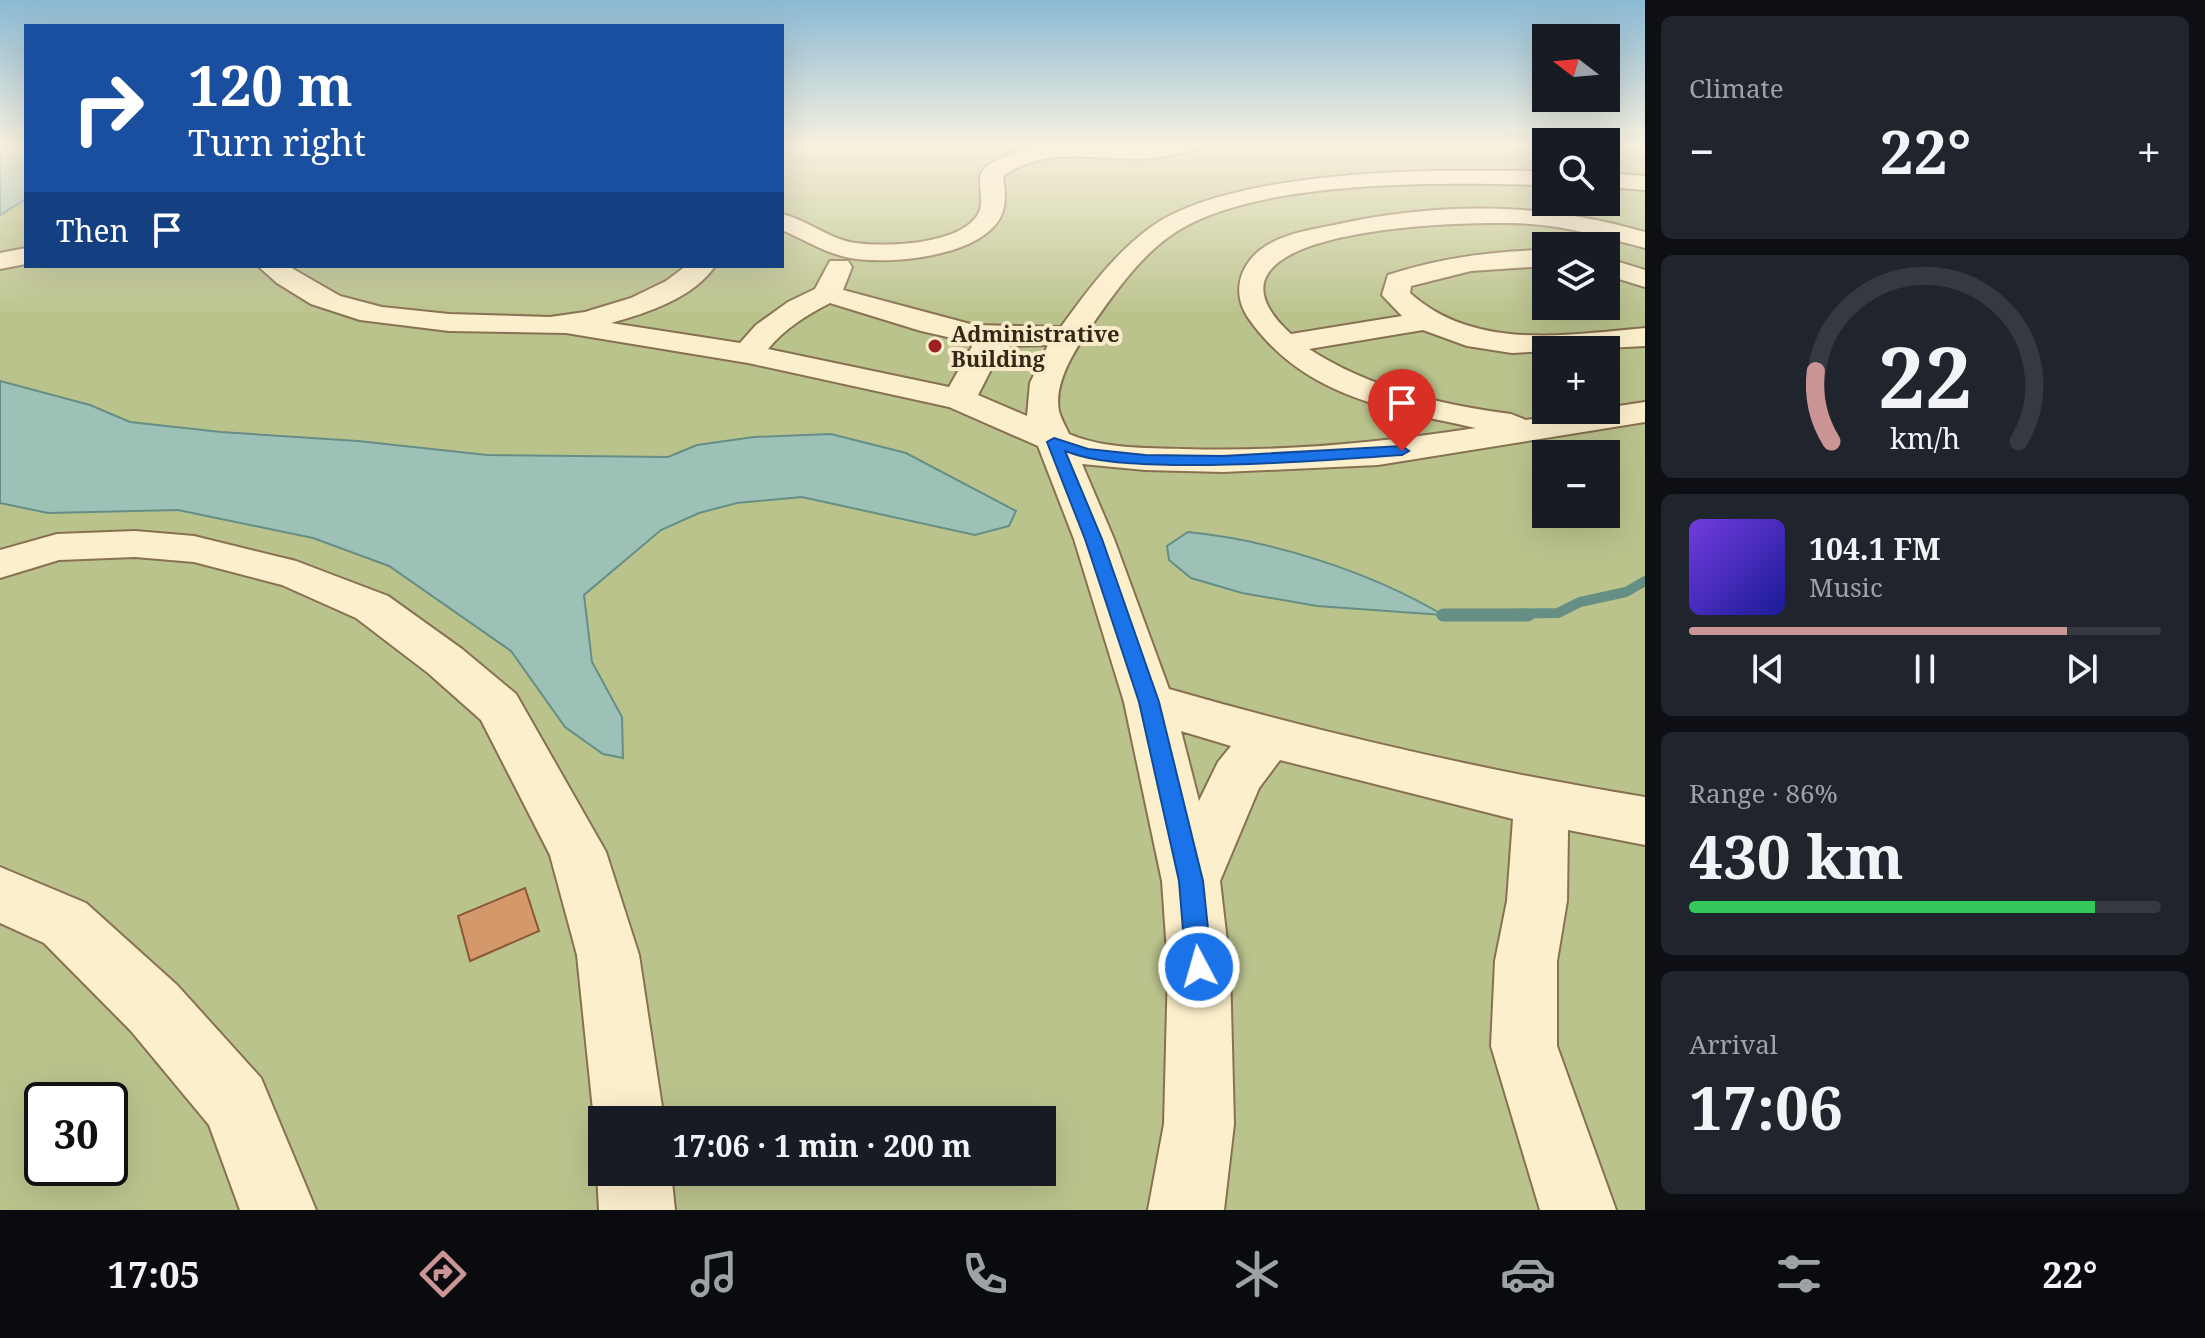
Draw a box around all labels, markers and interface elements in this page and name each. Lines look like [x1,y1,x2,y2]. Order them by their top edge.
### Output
north arrow [1532,24,1620,112]
map controls [1532,24,1620,528]
text: 120 m [188,46,353,122]
icon: right [56,56,160,160]
text: Climate [1689,70,1784,106]
text: 22° [1880,110,1971,192]
text: Turn right [188,118,366,167]
text: − [1689,121,1714,181]
text: + [2136,121,2161,181]
button: search [1532,128,1620,216]
icon: arrive [145,208,189,252]
text: Then [56,210,129,251]
button: layers [1532,232,1620,320]
place label: Administrative Building [951,318,1120,373]
text: 22 [1878,319,1972,432]
button: + [1532,336,1620,424]
marker: Administrative Building [926,337,944,355]
pin [1368,369,1436,451]
icon: arrive [1380,381,1424,425]
text: km/h [1890,418,1960,457]
button: − [1532,440,1620,528]
text: 104.1 FM [1809,528,1941,569]
text: Music [1809,569,1883,605]
icon: previous [1746,647,1790,691]
icon: pause [1903,647,1947,691]
icon: next [2060,647,2104,691]
text: Range · 86% [1689,775,1838,811]
text: 430 km [1689,815,1904,897]
position arrow [1157,925,1241,1009]
text: Arrival [1689,1026,1778,1062]
text: 17:06 [1689,1066,1843,1148]
speed limit sign: 30 [24,1082,128,1186]
text: 17:06 · 1 min · 200 m [673,1125,971,1166]
icon: directions [415,1246,471,1302]
icon: music [686,1246,742,1302]
icon: phone [957,1246,1013,1302]
icon: climate [1229,1246,1285,1302]
icon: car [1500,1246,1556,1302]
icon: filters [1771,1246,1827,1302]
text: 17:05 [108,1250,200,1299]
text: 22° [2042,1250,2097,1299]

